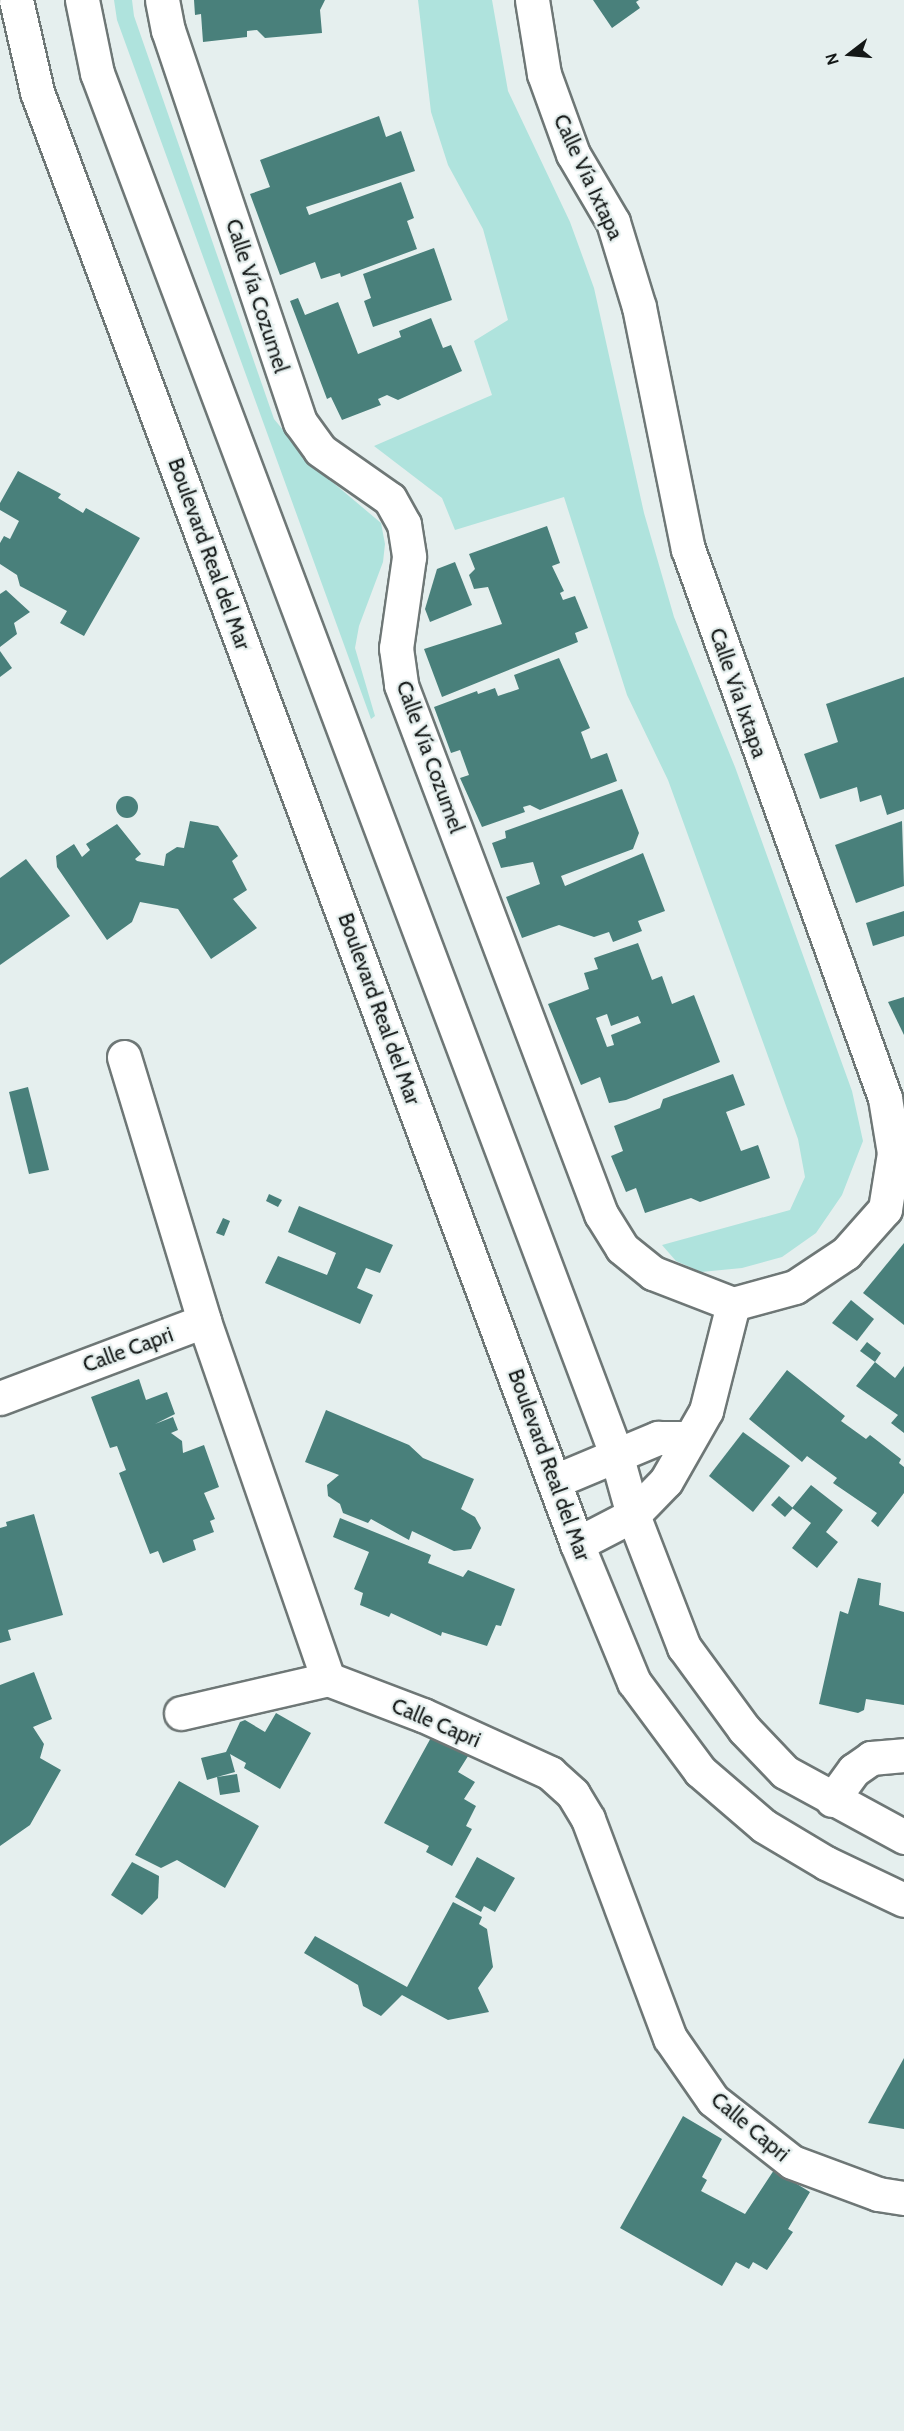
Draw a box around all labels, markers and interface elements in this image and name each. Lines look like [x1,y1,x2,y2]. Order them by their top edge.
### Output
north arrow [820,24,880,84]
text: N [822,51,843,67]
street label: Calle Vía Ixtapa [548,110,628,244]
street label: Calle Vía Cozumel [220,216,294,376]
street label: Boulevard Real del Mar [163,455,255,653]
street label: Calle Vía Ixtapa [704,625,772,761]
street label: Calle Vía Cozumel [391,677,469,837]
street label: Boulevard Real del Mar [333,910,425,1108]
street label: Calle Capri [79,1322,177,1378]
street label: Boulevard Real del Mar [503,1366,595,1564]
street label: Calle Capri [388,1693,484,1753]
street label: Calle Capri [706,2087,794,2167]

